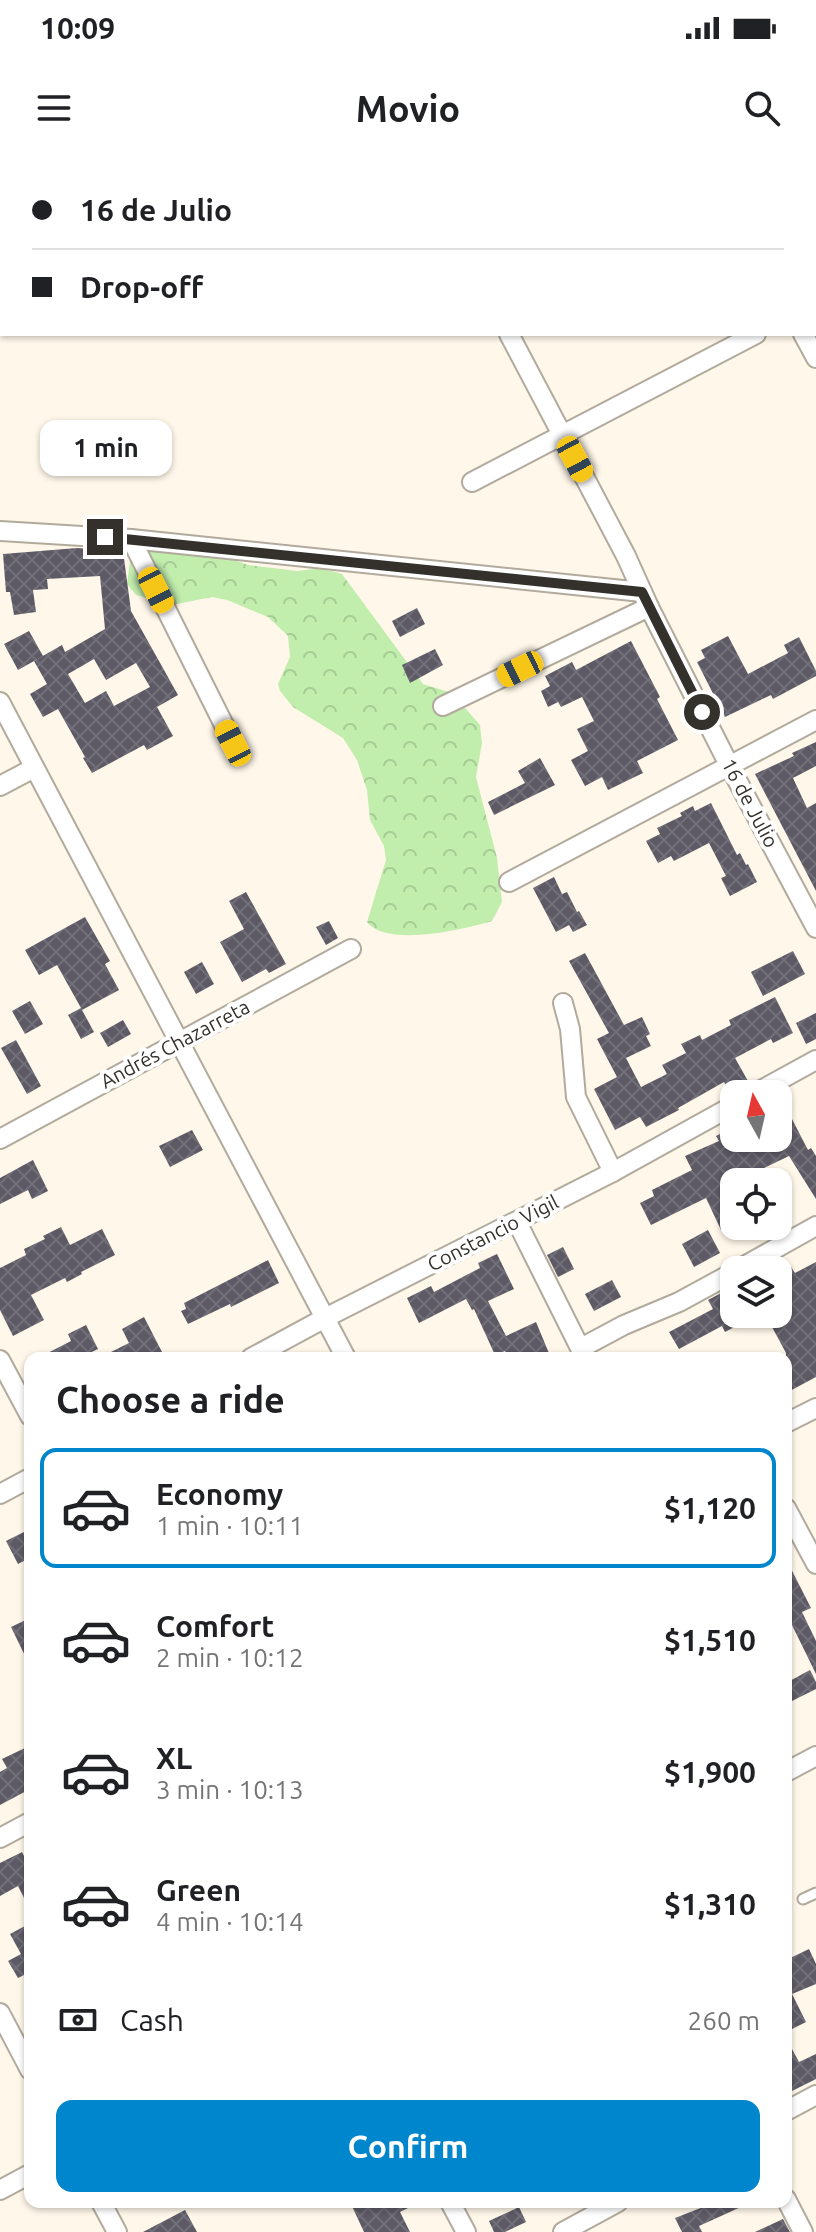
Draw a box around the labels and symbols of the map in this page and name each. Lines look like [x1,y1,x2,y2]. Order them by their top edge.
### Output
callout: 1 min [39,421,171,477]
car [553,432,597,486]
route end [87,519,123,555]
car [134,563,178,617]
car [493,648,547,690]
route start [684,694,720,730]
car [211,716,255,770]
street label: 16 de Julio [717,754,783,851]
street label: Andrés Chazarreta [96,995,253,1093]
north arrow [720,1080,792,1152]
street label: Constancio Vigil [423,1190,562,1275]

